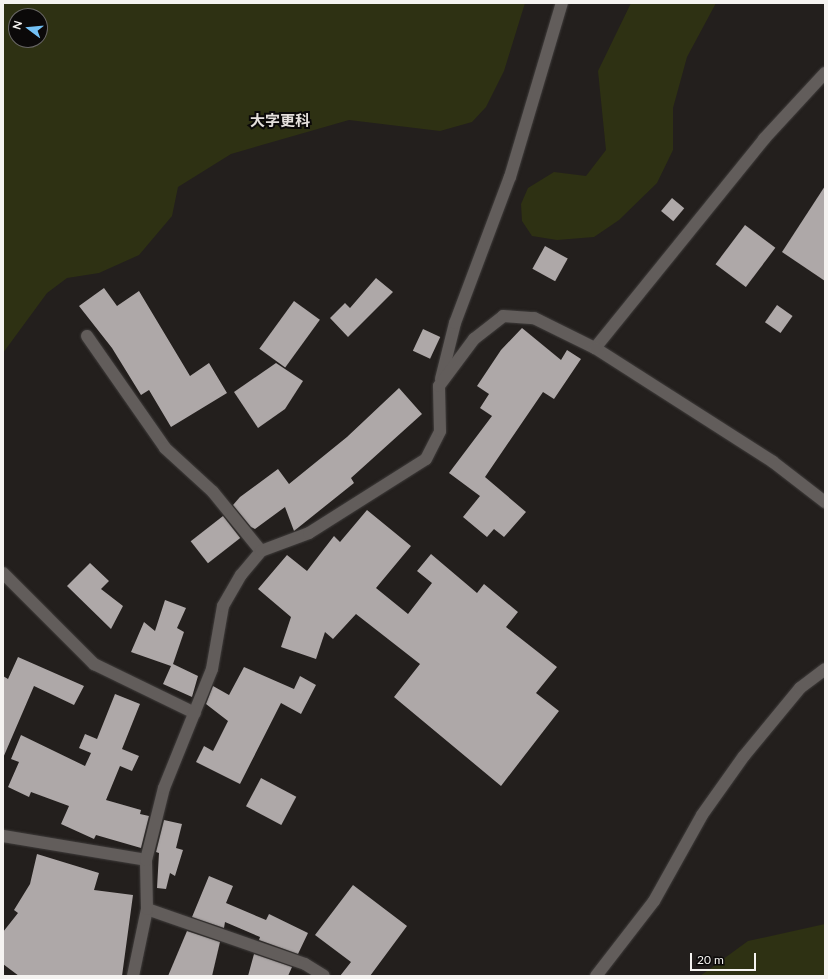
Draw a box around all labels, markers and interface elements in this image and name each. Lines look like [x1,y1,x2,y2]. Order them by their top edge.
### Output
north arrow [8,8,48,48]
text: N [10,19,24,31]
district label: 大字更科 [250,112,310,130]
scale bar [692,945,758,971]
text: 20 m [697,952,724,967]

